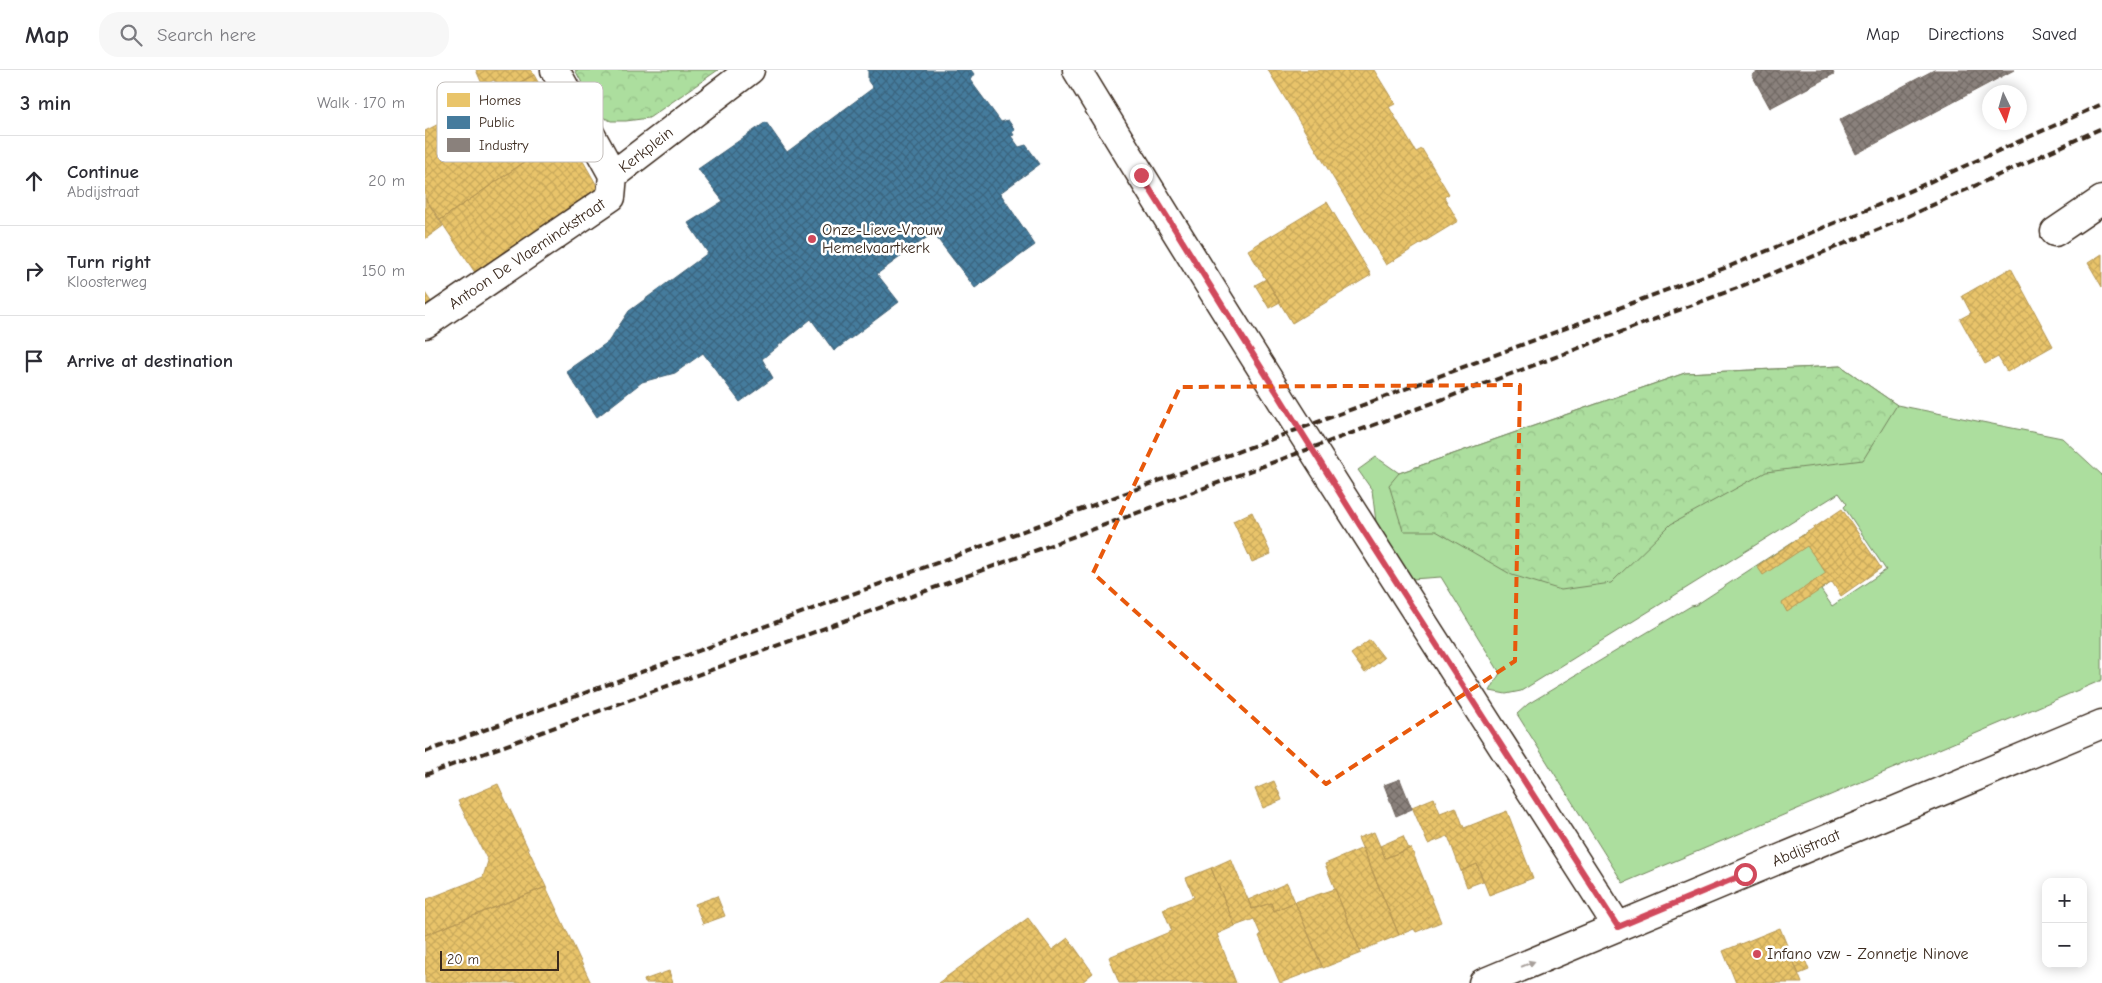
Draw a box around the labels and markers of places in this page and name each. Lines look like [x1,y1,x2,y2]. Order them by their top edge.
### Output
place label: Onze-Lieve-Vrouw Hemelvaartkerk [822,221,943,257]
marker: Onze-Lieve-Vrouw Hemelvaartkerk [806,233,818,245]
place label: Infano vzw - Zonnetje Ninove [1767,945,1968,963]
marker: Infano vzw - Zonnetje Ninove [1751,948,1763,960]

